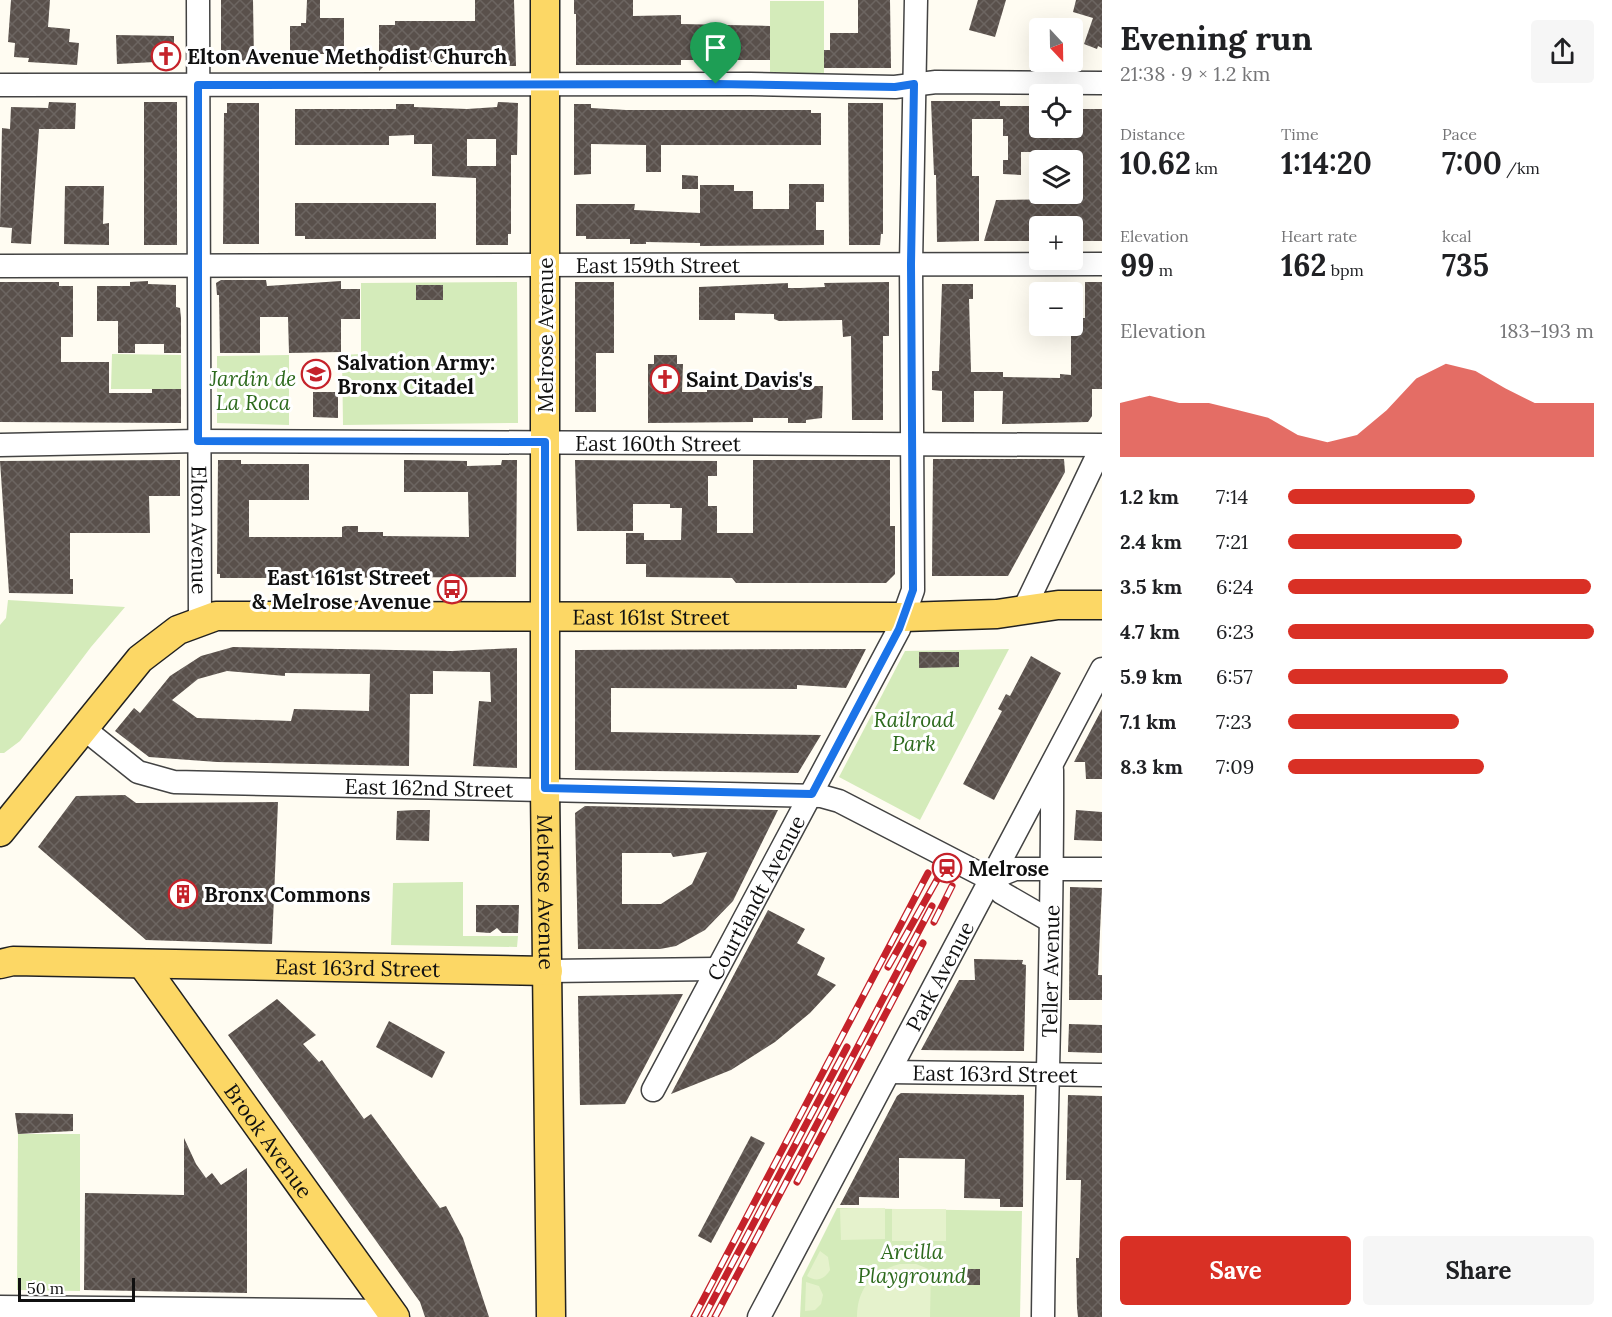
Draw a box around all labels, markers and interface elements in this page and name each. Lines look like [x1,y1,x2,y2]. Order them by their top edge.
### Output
text: Evening run [1120,17,1312,59]
north arrow [1029,18,1083,72]
map controls [1029,18,1083,336]
button: share [1531,20,1594,83]
pin [690,22,741,84]
icon: arrive [699,31,732,64]
church icon: Elton Avenue Methodist Church [150,40,182,72]
place label: Elton Avenue Methodist Church [187,43,507,70]
text: 21:38 · 9 × 1.2 km [1120,61,1270,86]
button: locate [1029,84,1083,138]
text: Distance [1120,124,1185,144]
text: Time [1281,124,1319,144]
text: Pace [1442,124,1477,144]
text: 10.62 [1120,144,1191,182]
text: 1:14:20 [1281,144,1372,182]
text: 7:00 [1442,144,1502,182]
button: layers [1029,150,1083,204]
text: km [1191,158,1218,178]
text: /km [1502,158,1540,178]
button: + [1029,216,1083,270]
text: Elevation [1120,226,1189,246]
text: Heart rate [1281,226,1357,246]
text: kcal [1442,226,1472,246]
text: 99 [1120,246,1155,284]
text: 162 [1281,246,1326,284]
text: 735 [1442,246,1489,284]
street label: East 159th Street [576,251,741,278]
street label: Melrose Avenue [532,257,559,413]
text: m [1155,260,1173,280]
text: bpm [1326,260,1364,280]
button: − [1029,282,1083,336]
text: Elevation [1120,318,1206,343]
text: 183–193 m [1500,318,1594,343]
place label: Salvation Army: Bronx Citadel [337,349,495,400]
school or university icon: Salvation Army: Bronx Citadel [300,358,332,390]
church icon: Saint Davis's [649,363,681,395]
park label: Jardin de La Roca [209,365,296,416]
place label: Saint Davis's [686,366,813,393]
street label: East 160th Street [575,429,742,457]
street label: Elton Avenue [186,466,213,594]
text: 1.2 km [1120,484,1179,509]
text: 7:14 [1216,484,1248,509]
text: 2.4 km [1120,529,1182,554]
text: 7:21 [1216,529,1248,554]
place label: East 161st Street & Melrose Avenue [252,564,431,615]
bus stop icon: East 161st Street & Melrose Avenue [436,573,468,605]
text: 3.5 km [1120,574,1182,599]
text: 6:24 [1216,574,1254,599]
street label: East 161st Street [572,603,731,630]
text: 4.7 km [1120,619,1180,644]
text: 6:23 [1216,619,1254,644]
text: 5.9 km [1120,664,1183,689]
text: 6:57 [1216,664,1253,689]
park label: Railroad Park [874,706,955,757]
text: 7.1 km [1120,709,1176,734]
text: 7:23 [1216,709,1252,734]
text: 8.3 km [1120,754,1183,779]
text: 7:09 [1216,754,1254,779]
street label: East 162nd Street [344,772,515,803]
street label: Courtlandt Avenue [700,810,811,985]
street label: Melrose Avenue [532,814,561,970]
station icon: Melrose [931,852,963,884]
place label: Melrose [968,855,1049,882]
building icon: Bronx Commons [167,878,199,910]
place label: Bronx Commons [204,881,370,908]
street label: Teller Avenue [1035,905,1065,1038]
street label: Park Avenue [899,916,980,1035]
street label: East 163rd Street [275,952,441,983]
street label: East 163rd Street [912,1059,1079,1088]
street label: Brook Avenue [219,1078,319,1203]
button: Save [1120,1236,1351,1305]
button: Share [1363,1236,1594,1305]
park label: Arcilla Playground [858,1238,967,1289]
scale bar [18,1275,135,1302]
text: 50 m [27,1278,64,1298]

